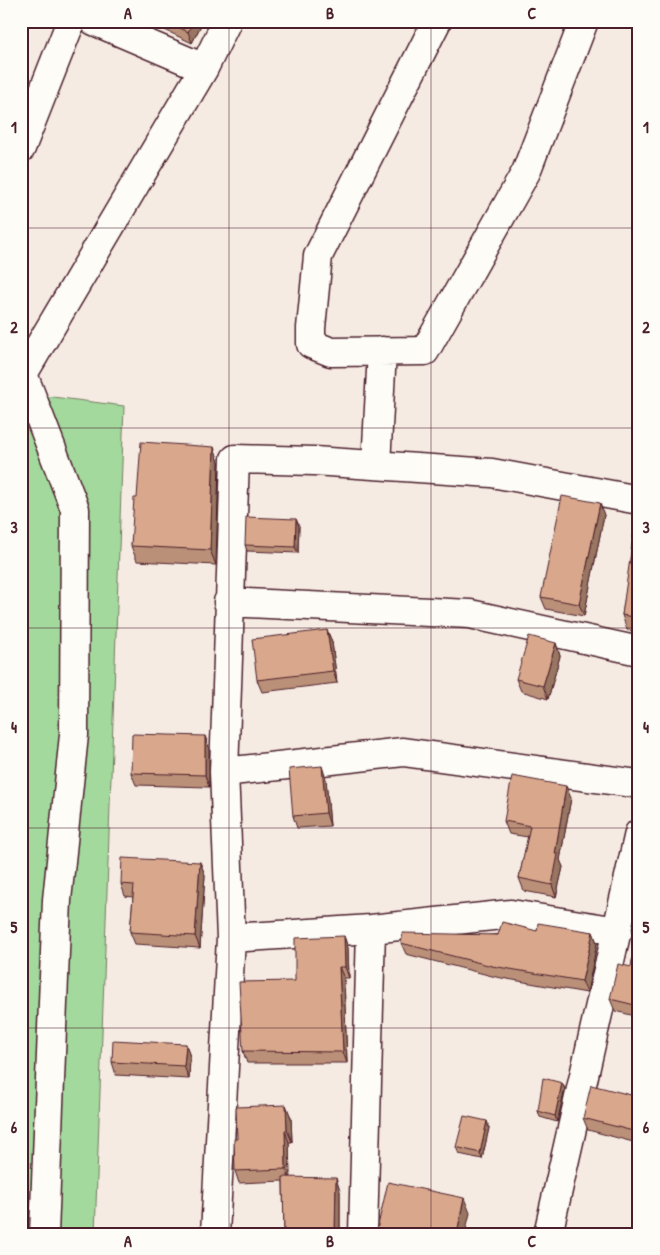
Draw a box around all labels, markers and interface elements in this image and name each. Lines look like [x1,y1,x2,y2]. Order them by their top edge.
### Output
text: A [124,2,132,24]
text: B [326,2,334,24]
text: C [528,2,537,24]
text: 1 [11,116,17,138]
text: 1 [643,116,649,138]
text: 2 [10,316,18,338]
text: 2 [642,316,650,338]
text: 3 [10,516,18,538]
text: 3 [642,516,650,538]
text: 4 [11,716,17,738]
text: 4 [643,716,649,738]
text: 5 [11,916,18,938]
text: 5 [643,916,650,938]
text: 6 [11,1116,18,1138]
text: 6 [643,1116,650,1138]
text: A [124,1230,132,1252]
text: B [326,1230,334,1252]
text: C [528,1230,537,1252]

